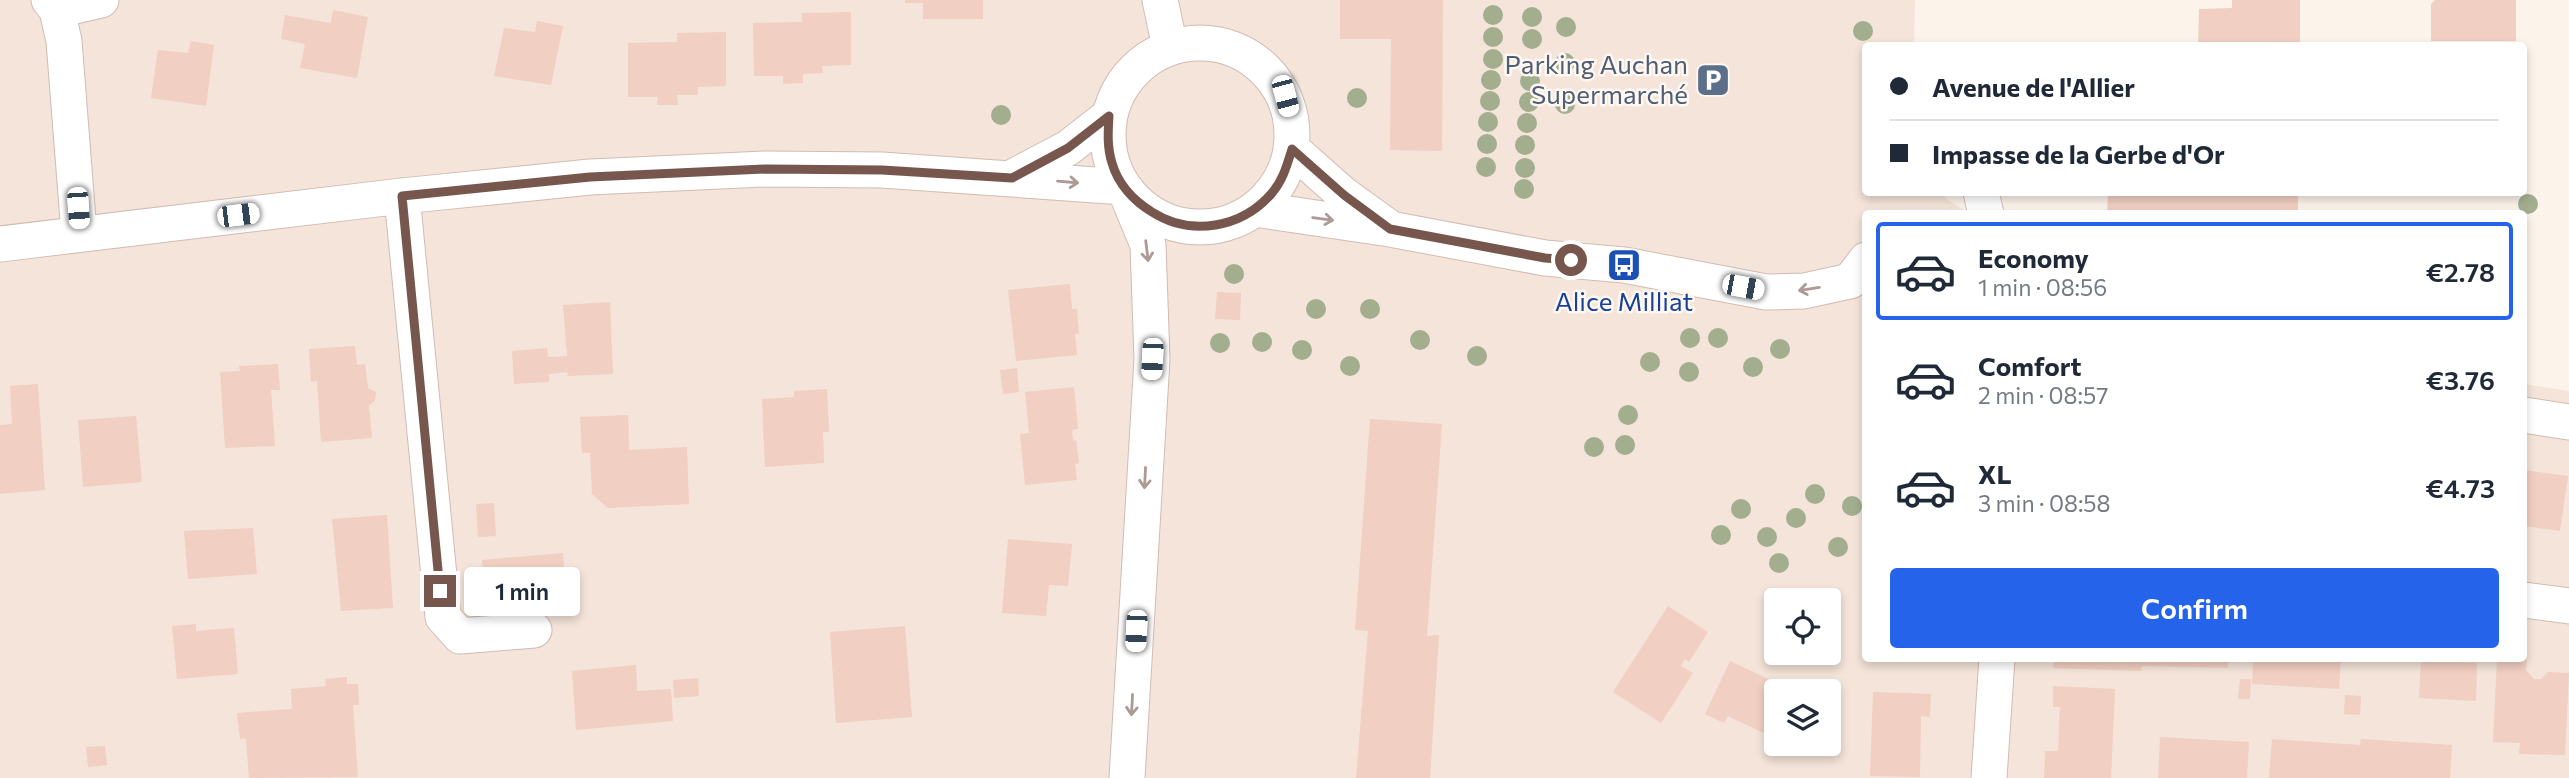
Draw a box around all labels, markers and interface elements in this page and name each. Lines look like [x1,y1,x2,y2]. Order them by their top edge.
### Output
place label: Parking Auchan Supermarché [1505,48,1688,109]
parking icon: Parking Auchan Supermarché [1694,61,1732,99]
text: Avenue de l'Allier [1932,71,2135,102]
car [1270,73,1301,119]
text: Impasse de la Gerbe d'Or [1932,138,2225,169]
one-way arrow [1056,176,1079,189]
car [67,186,90,230]
car [216,202,261,228]
one-way arrow [1311,213,1334,226]
one-way arrow [1140,239,1153,262]
icon: car [1894,240,1957,303]
text: Economy [1978,242,2089,273]
route start [1555,244,1587,276]
bus stop icon: Alice Milliat [1605,246,1643,284]
text: €2.78 [2426,256,2495,287]
car [1721,273,1766,301]
text: 1 min · 08:56 [1978,273,2107,301]
one-way arrow [1798,283,1821,296]
place label: Alice Milliat [1555,285,1693,316]
car [1141,337,1164,381]
icon: car [1894,348,1957,411]
text: Comfort [1978,350,2081,381]
text: €3.76 [2426,364,2495,395]
text: 2 min · 08:57 [1978,381,2108,409]
icon: car [1894,456,1957,519]
text: XL [1978,458,2012,489]
one-way arrow [1138,466,1151,489]
text: €4.73 [2425,472,2495,503]
text: 3 min · 08:58 [1978,489,2111,517]
callout: 1 min [464,566,580,616]
button: Confirm [1890,568,2499,648]
route end [424,575,456,607]
text: 1 min [495,577,549,605]
map controls [1764,588,1841,756]
button: locate [1764,588,1841,665]
car [1125,609,1148,653]
button: layers [1764,679,1841,756]
one-way arrow [1125,693,1138,716]

